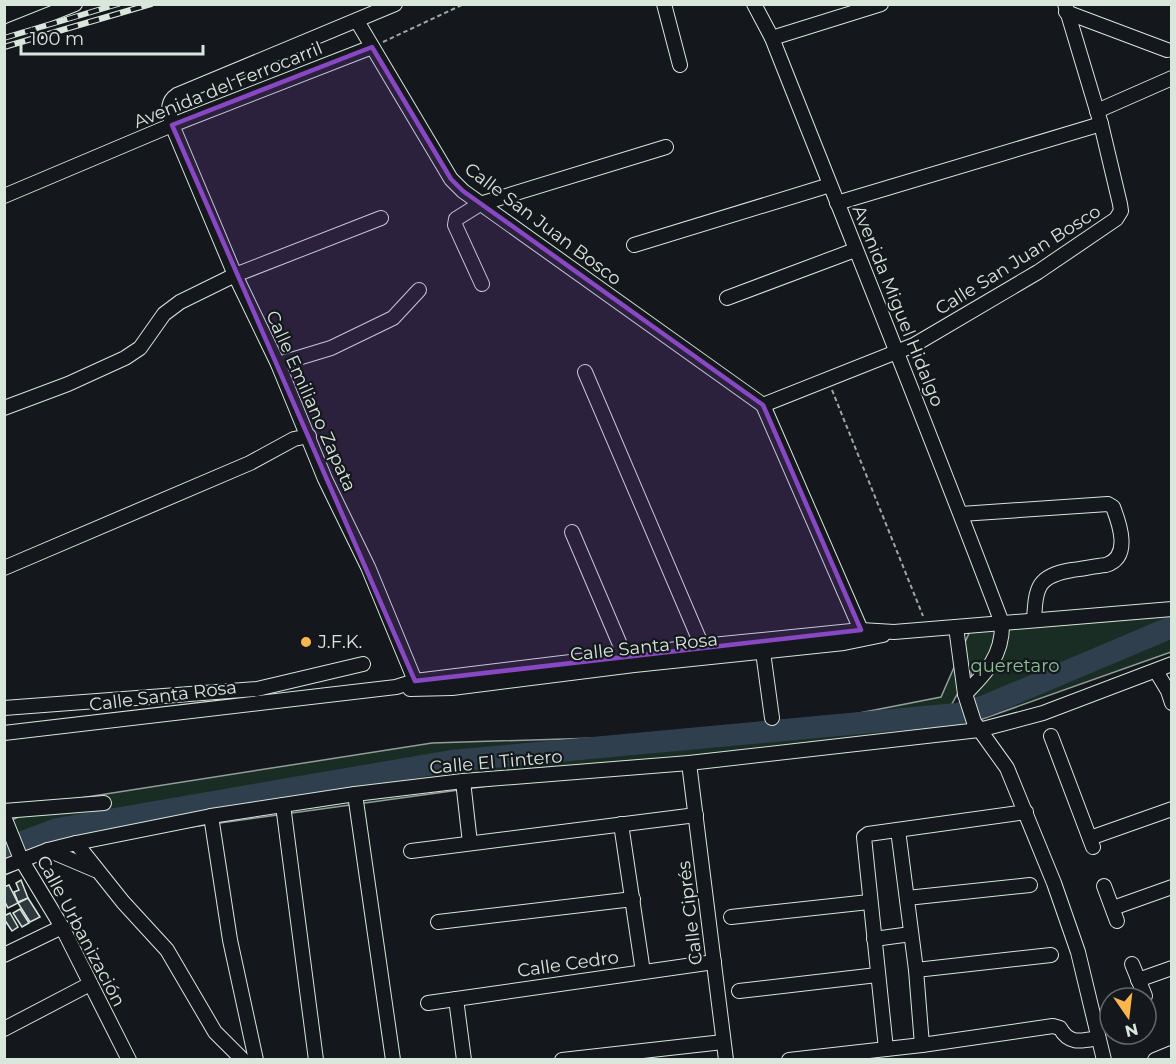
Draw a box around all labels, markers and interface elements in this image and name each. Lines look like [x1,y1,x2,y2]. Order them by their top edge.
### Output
scale bar [21,18,202,56]
text: 100 m [30,28,84,50]
street label: Avenida del Ferrocarril [130,37,326,133]
street label: Calle San Juan Bosco [460,158,626,290]
street label: Calle San Juan Bosco [931,200,1105,320]
street label: Avenida Miguel Hidalgo [848,202,948,410]
street label: Calle Emiliano Zapata [261,307,361,495]
street label: Calle Santa Rosa [569,628,719,666]
place label: J.F.K. [317,631,362,653]
marker: J.F.K. [299,635,313,649]
park label: queretaro [971,655,1059,677]
street label: Calle Santa Rosa [88,676,238,716]
street label: Calle El Tintero [429,745,563,779]
street label: Calle Urbanización [32,852,130,1010]
street label: Calle Ciprés [673,859,707,966]
street label: Calle Cedro [516,946,620,982]
north arrow [1098,986,1158,1046]
text: N [1123,1019,1140,1041]

